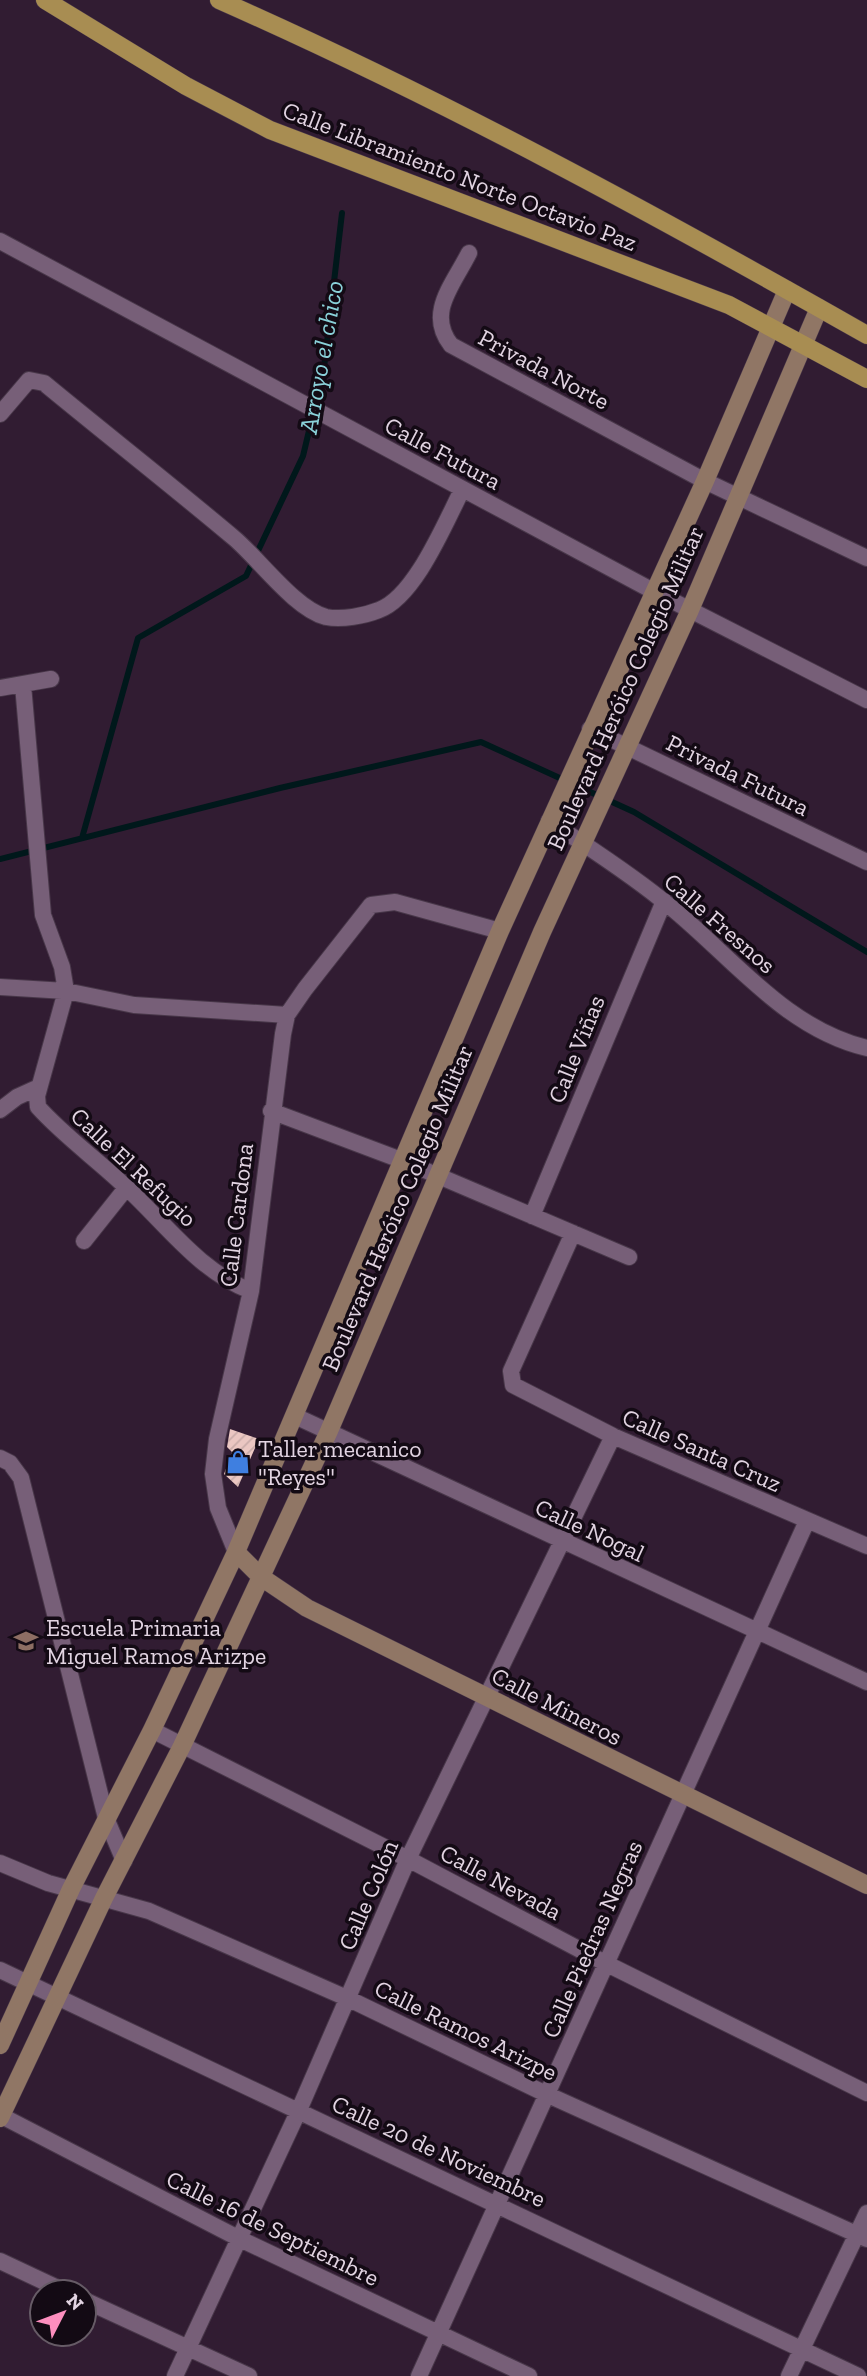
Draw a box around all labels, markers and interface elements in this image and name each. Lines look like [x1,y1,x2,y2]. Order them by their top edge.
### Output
street label: Calle Libramiento Norte Octavio Paz [279,95,641,257]
water label: Arroyo el chico [292,278,350,437]
street label: Privada Norte [474,322,614,416]
street label: Calle Futura [380,410,506,496]
street label: Boulevard Heróico Colegio Militar [540,522,710,854]
street label: Privada Futura [662,728,814,822]
street label: Calle Fresnos [658,867,782,979]
street label: Calle Viñas [541,991,611,1107]
street label: Boulevard Heróico Colegio Militar [315,1041,479,1375]
street label: Calle El Refugio [65,1101,203,1233]
street label: Calle Cardona [213,1141,259,1289]
street label: Calle Santa Cruz [618,1402,786,1498]
place label: Taller mecanico "Reyes" [258,1434,422,1491]
shop icon: Taller mecanico "Reyes" [224,1448,252,1476]
street label: Calle Nogal [531,1492,649,1568]
place label: Escuela Primaria Miguel Ramos Arizpe [46,1613,266,1670]
school or university icon: Escuela Primaria Miguel Ramos Arizpe [12,1627,40,1655]
street label: Calle Mineros [487,1661,627,1751]
street label: Calle Colón [332,1835,404,1954]
street label: Calle Piedras Negras [535,1836,649,2042]
street label: Calle Nevada [435,1838,567,1926]
street label: Calle Ramos Arizpe [370,1973,562,2087]
street label: Calle 20 de Noviembre [328,2089,550,2213]
street label: Calle 16 de Septiembre [162,2164,384,2292]
north arrow [28,2278,98,2348]
text: N [62,2289,89,2315]

